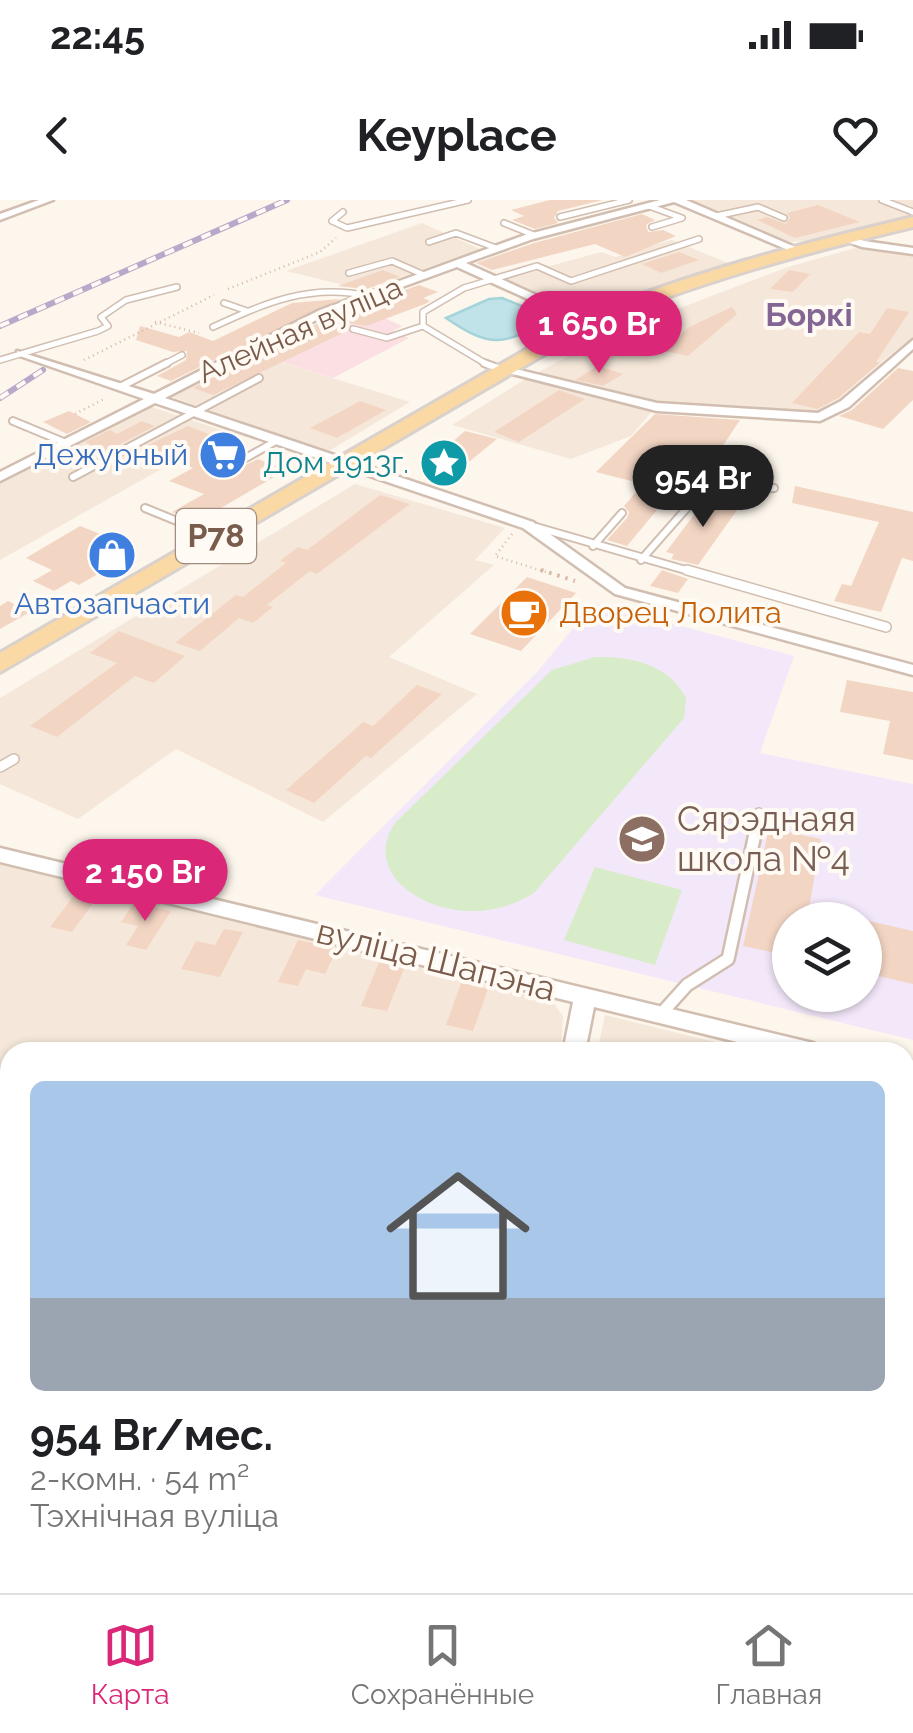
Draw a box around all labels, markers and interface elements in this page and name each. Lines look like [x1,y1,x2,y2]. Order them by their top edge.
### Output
text: 22:45 [50,13,145,58]
icon: back [30,108,85,163]
icon: heart [828,108,883,163]
text: Keyplace [356,109,557,162]
street label: Алейная вуліца [192,269,407,390]
pin: 1 650 Br [496,291,702,376]
district label: Боркі [765,296,853,333]
text: 1 650 Br [538,305,660,342]
supermarket icon: Дежурный [197,429,249,481]
place label: Дежурный [34,437,188,472]
place icon: Дом 1913г. [418,437,470,489]
place label: Дом 1913г. [263,445,409,480]
pin: 954 Br [622,445,784,530]
text: 954 Br [655,459,751,496]
road number: Р78 [176,509,256,563]
shop icon: Автозапчасти [86,529,138,581]
place label: Автозапчасти [14,586,210,621]
cafe icon: Дворец Лолита [498,587,550,639]
place label: Дворец Лолита [559,595,782,630]
place label: Сярэднаяя школа №4 [677,798,856,879]
school or university icon: Сярэднаяя школа №4 [616,813,668,865]
pin: 2 150 Br [42,839,248,924]
text: 2 150 Br [85,853,205,890]
map controls [772,902,882,1012]
button: layers [772,902,882,1012]
street label: вуліца Шапэна [312,910,560,1009]
icon: home [368,1146,548,1326]
text: 954 Br/мес. [30,1411,273,1460]
text: 2-комн. · 54 m² [30,1460,249,1497]
text: Тэхнічная вуліца [30,1497,279,1534]
tab: Карта [91,1618,170,1711]
tab: Сохранённые [351,1618,534,1711]
tab: Главная [716,1618,822,1711]

